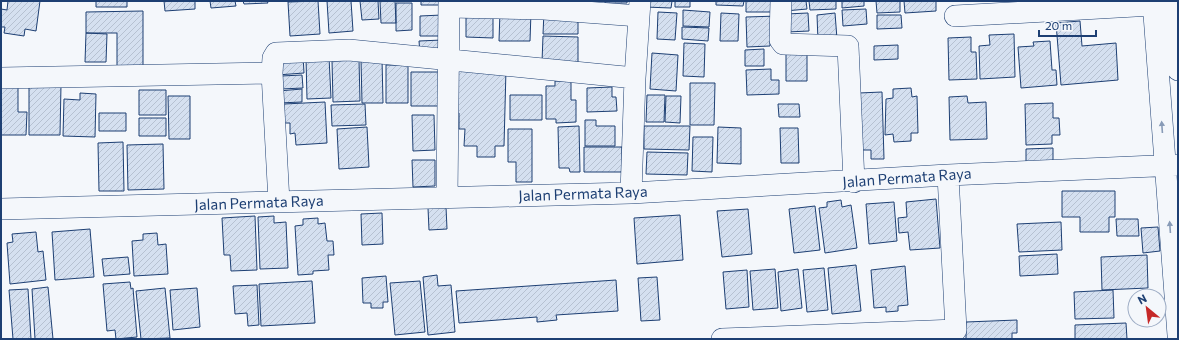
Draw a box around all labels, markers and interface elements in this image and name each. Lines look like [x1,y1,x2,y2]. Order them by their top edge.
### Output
scale bar [1039,12,1096,38]
text: 20 m [1045,18,1072,32]
one-way arrow [1159,121,1166,133]
street label: Jalan Permata Raya [842,164,972,190]
street label: Jalan Permata Raya [518,182,648,204]
street label: Jalan Permata Raya [194,191,324,213]
one-way arrow [1166,221,1173,233]
north arrow [1127,288,1167,328]
text: N [1135,291,1149,307]

